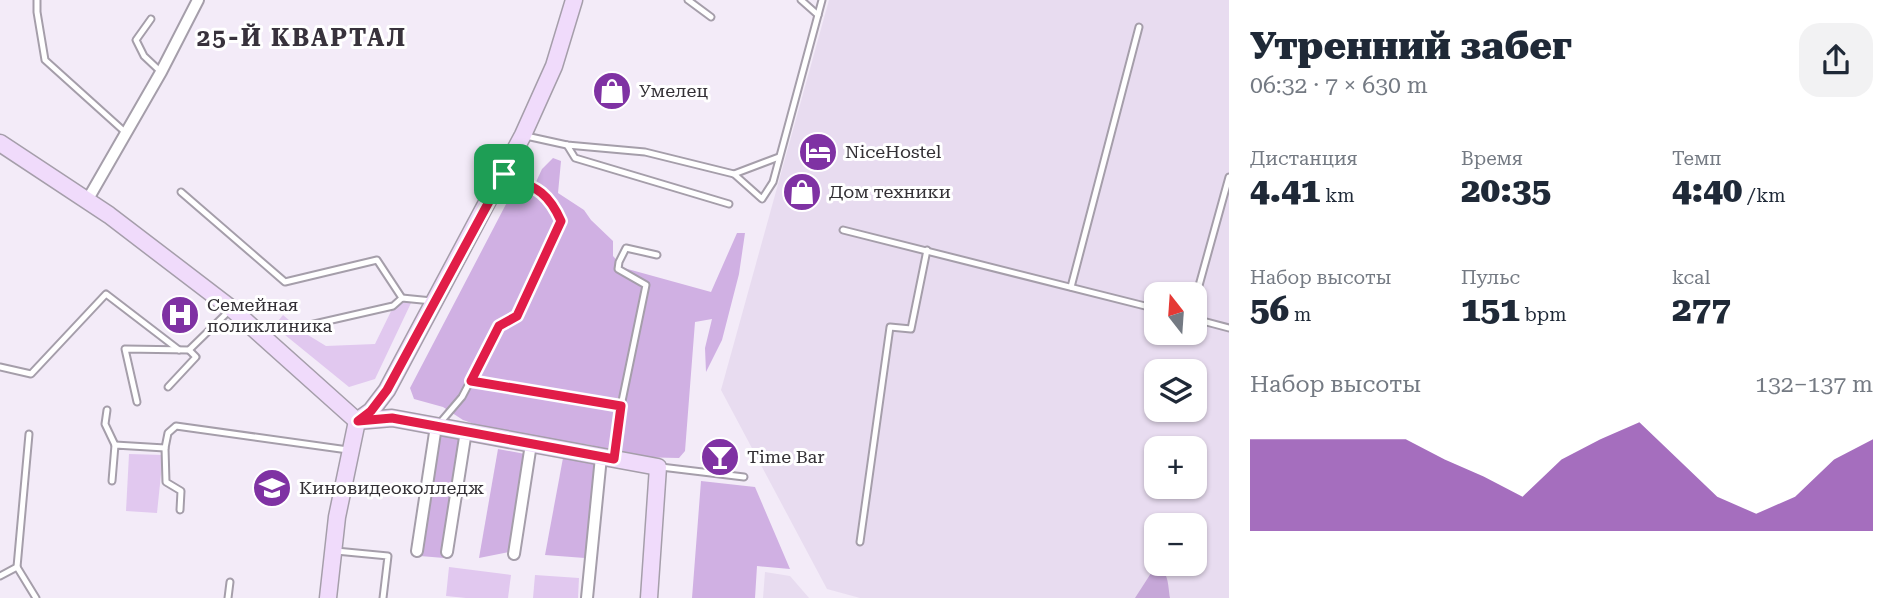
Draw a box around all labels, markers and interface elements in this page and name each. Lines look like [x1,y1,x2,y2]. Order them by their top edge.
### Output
district label: 25-Й КВАРТАЛ [197,23,407,52]
button: share [1799,23,1873,97]
text: Утренний забег [1250,24,1572,68]
shop icon: Умелец [591,70,633,112]
text: 06:32 · 7 × 630 m [1250,72,1428,99]
place label: Умелец [639,80,708,101]
hotel icon: NiceHostel [797,131,839,173]
place label: NiceHostel [845,141,942,162]
pin [474,144,534,204]
text: Дистанция [1250,147,1357,170]
text: Время [1461,147,1523,170]
text: Темп [1672,147,1722,170]
icon: arrive [485,155,523,193]
text: 4.41 [1250,170,1320,211]
text: 20:35 [1461,170,1551,211]
text: 4:40 [1672,170,1742,211]
shop icon: Дом техники [781,171,823,213]
place label: Дом техники [829,181,951,202]
text: km [1320,184,1355,207]
text: /km [1742,184,1786,207]
text: Набор высоты [1250,266,1391,289]
text: Пульс [1461,266,1520,289]
text: kcal [1672,266,1710,289]
north arrow [1144,282,1208,345]
map controls [1144,282,1207,576]
text: 56 [1250,289,1289,330]
text: 151 [1461,289,1520,330]
text: 277 [1672,289,1731,330]
hospital icon: Семейная поликлиника [159,294,201,336]
place label: Семейная поликлиника [207,294,333,336]
text: m [1289,303,1311,326]
text: bpm [1520,303,1567,326]
button: layers [1144,359,1207,422]
text: Набор высоты [1250,371,1421,398]
text: 132–137 m [1755,371,1873,398]
bar icon: Time Bar [699,436,741,478]
button: + [1144,436,1207,499]
place label: Time Bar [747,446,825,467]
school or university icon: Киновидеоколледж [251,467,293,509]
place label: Киновидеоколледж [299,477,485,498]
button: − [1144,513,1207,576]

